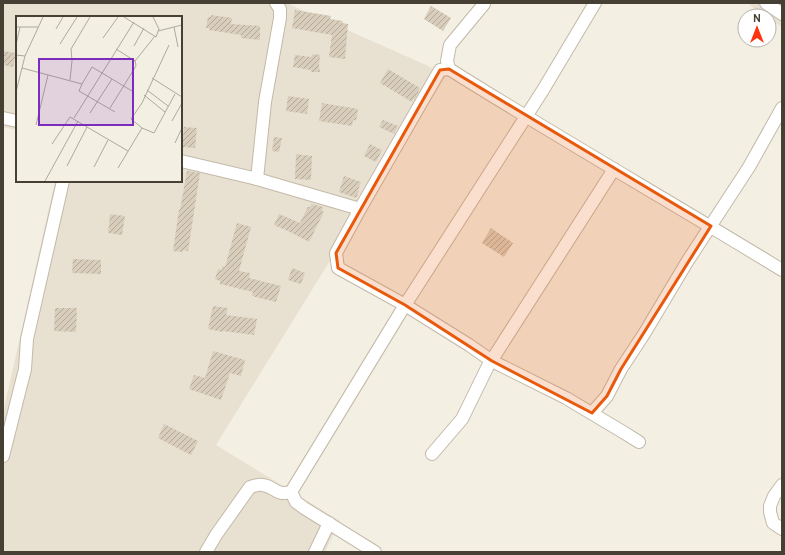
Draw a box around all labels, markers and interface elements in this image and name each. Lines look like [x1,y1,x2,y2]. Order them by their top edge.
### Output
north arrow [737,8,777,48]
text: N [753,12,761,26]
inset map [16,16,182,182]

